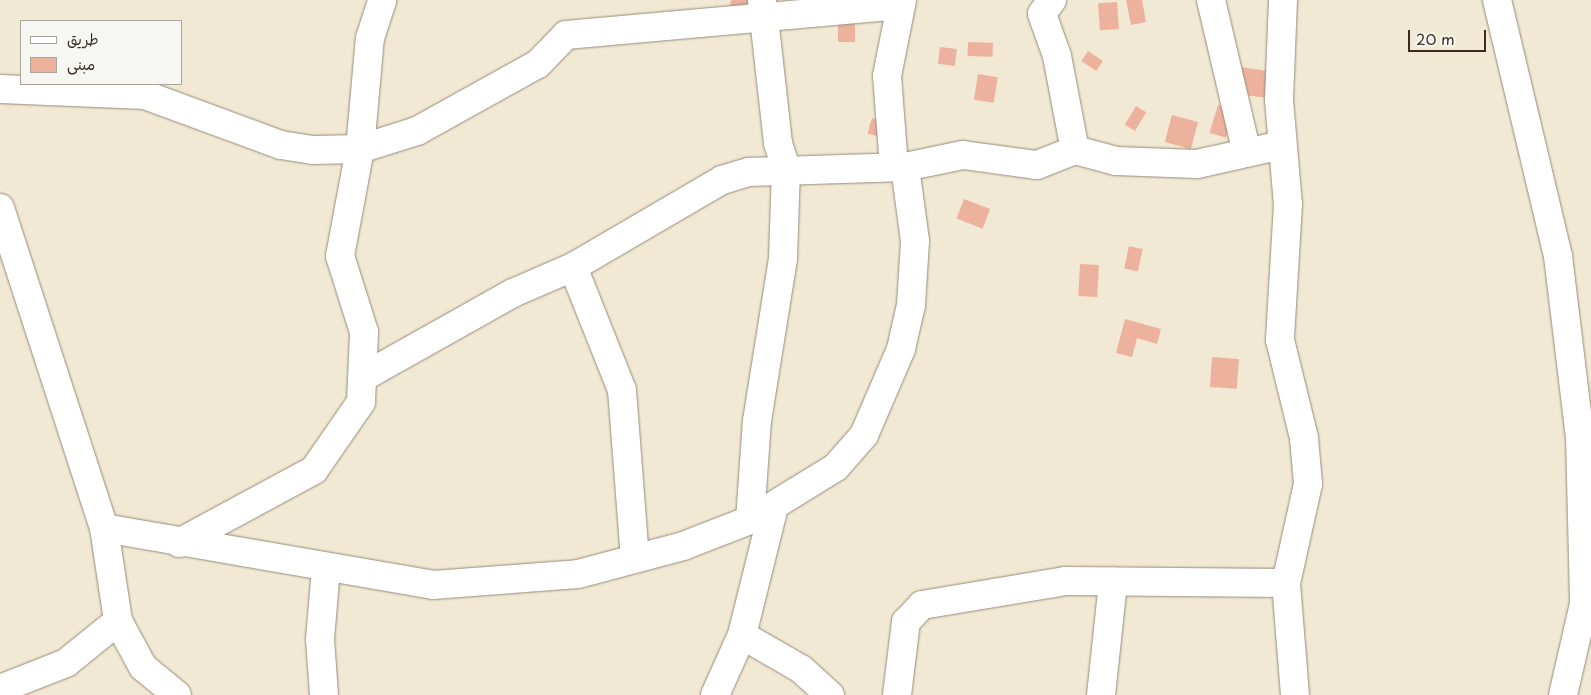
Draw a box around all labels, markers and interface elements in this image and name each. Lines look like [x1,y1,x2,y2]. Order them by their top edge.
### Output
legend [20,20,182,85]
scale bar [1411,20,1488,52]
text: طريق [67,27,99,50]
text: 20 m [1416,27,1455,50]
text: مبنى [67,52,95,75]

